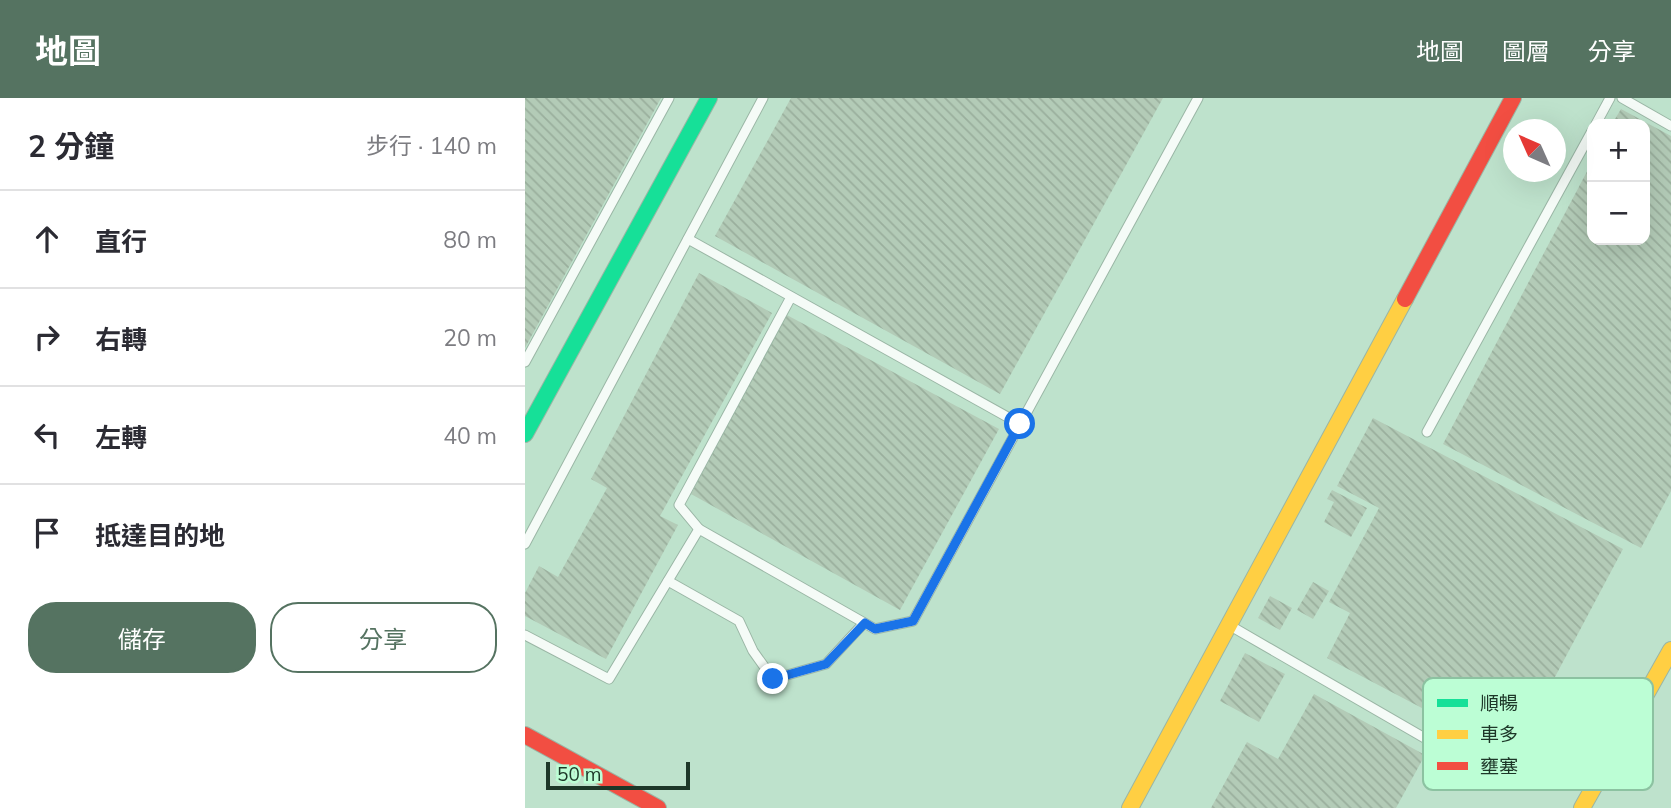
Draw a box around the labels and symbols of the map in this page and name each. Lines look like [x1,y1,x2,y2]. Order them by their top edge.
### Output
north arrow [1503,119,1566,182]
route start [1004,408,1035,439]
route end [757,663,788,694]
legend [1423,678,1653,790]
text: 順暢 [1480,691,1518,715]
text: 車多 [1480,722,1518,746]
text: 壅塞 [1480,754,1518,778]
scale bar [546,759,689,791]

